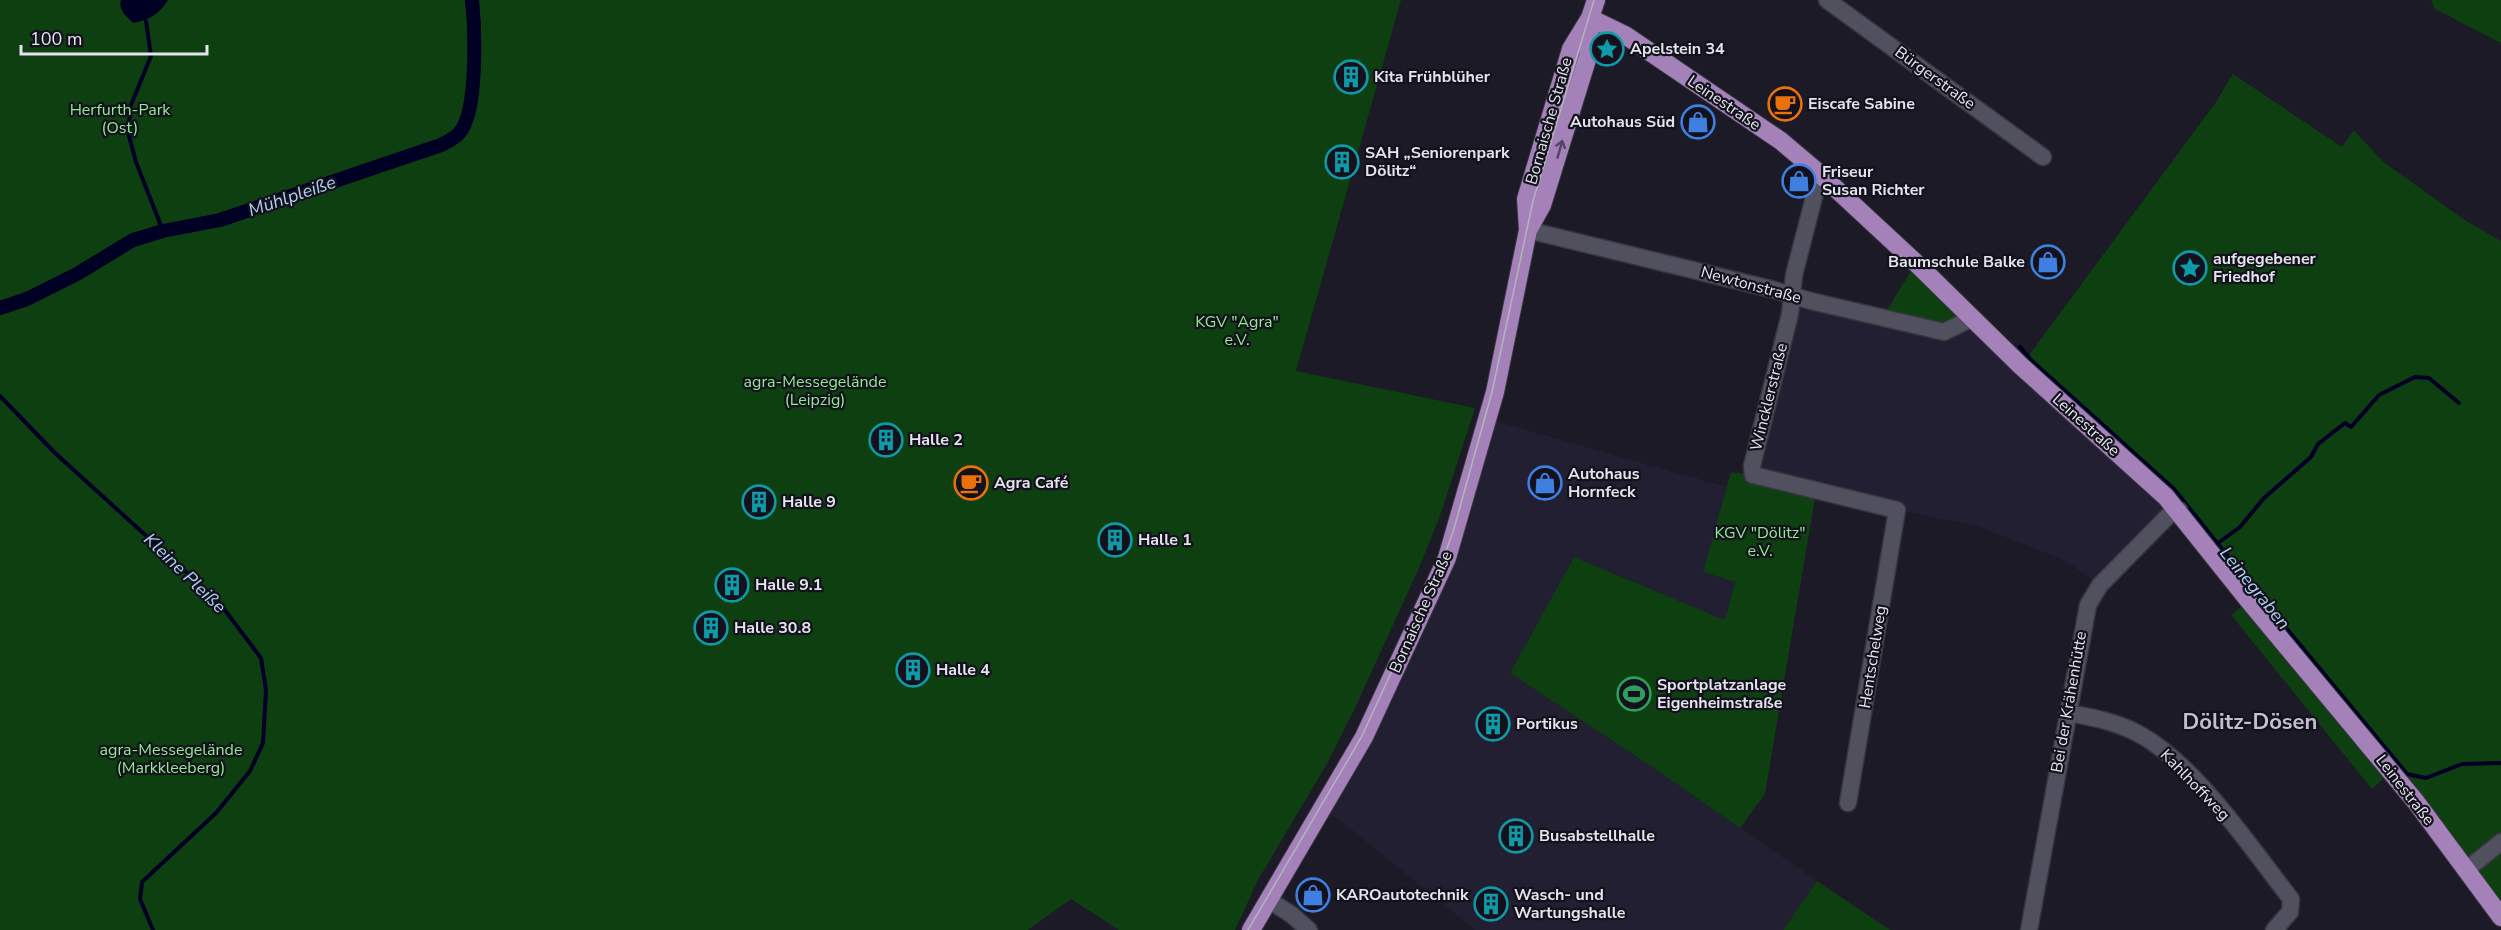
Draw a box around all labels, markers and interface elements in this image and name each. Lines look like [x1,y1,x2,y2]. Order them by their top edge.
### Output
scale bar [21,18,207,56]
text: 100 m [30,27,82,51]
place icon: Apelstein 34 [1589,31,1625,67]
place label: Apelstein 34 [1630,38,1725,60]
street label: Bürgerstraße [1890,41,1980,115]
street label: Bornaische Straße [1520,55,1578,187]
building icon: Kita Frühblüher [1333,59,1369,95]
place label: Kita Frühblüher [1374,66,1491,88]
street label: Leinestraße [1683,70,1765,136]
cafe icon: Eiscafe Sabine [1767,86,1803,122]
place label: Eiscafe Sabine [1808,93,1915,115]
park label: Herfurth-Park (Ost) [70,99,171,139]
shop icon: Autohaus Süd [1680,104,1716,140]
place label: Autohaus Süd [1570,111,1675,133]
one-way arrow [1555,140,1566,159]
place label: SAH „Seniorenpark Dölitz“ [1365,142,1510,182]
building icon: SAH „Seniorenpark Dölitz“ [1324,144,1360,180]
place label: Friseur Susan Richter [1822,161,1925,201]
shop icon: Friseur Susan Richter [1781,163,1817,199]
water label: Mühlpleiße [245,170,339,222]
shop icon: Baumschule Balke [2030,244,2066,280]
place label: aufgegebener Friedhof [2213,248,2317,288]
place icon: aufgegebener Friedhof [2172,250,2208,286]
place label: Baumschule Balke [1888,251,2025,273]
street label: Newtonstraße [1698,261,1804,309]
park label: KGV "Agra" e.V. [1195,311,1279,351]
street label: Wincklerstraße [1745,341,1793,453]
park label: agra-Messegelände (Leipzig) [744,371,886,411]
street label: Leinestraße [2047,389,2125,461]
building icon: Halle 2 [868,422,904,458]
place label: Halle 2 [909,429,963,451]
place label: Autohaus Hornfeck [1568,463,1640,503]
cafe icon: Agra Café [953,465,989,501]
shop icon: Autohaus Hornfeck [1527,465,1563,501]
place label: Agra Café [994,472,1069,494]
building icon: Halle 9 [741,484,777,520]
place label: Halle 9 [782,491,836,513]
building icon: Halle 1 [1097,522,1133,558]
park label: KGV "Dölitz" e.V. [1715,522,1805,562]
water label: Kleine Pleiße [139,528,232,619]
place label: Halle 1 [1138,529,1192,551]
water label: Leinegraben [2214,542,2296,634]
street label: Bornaische Straße [1384,547,1458,677]
building icon: Halle 9.1 [714,567,750,603]
place label: Halle 9.1 [755,574,822,596]
street label: Hentschelweg [1854,604,1892,710]
building icon: Halle 30.8 [693,610,729,646]
place label: Halle 30.8 [734,617,811,639]
street label: Bei der Krähenhütte [2046,630,2092,774]
building icon: Halle 4 [895,652,931,688]
place label: Halle 4 [936,659,990,681]
place label: Sportplatzanlage Eigenheimstraße [1657,674,1787,714]
sports icon: Sportplatzanlage Eigenheimstraße [1616,676,1652,712]
building icon: Portikus [1475,706,1511,742]
district label: Dölitz-Dösen [2183,707,2317,737]
place label: Portikus [1516,713,1578,735]
park label: agra-Messegelände (Markkleeberg) [100,739,242,779]
street label: Kahlhoffweg [2155,744,2235,826]
street label: Leinestraße [2370,750,2440,830]
building icon: Busabstellhalle [1498,818,1534,854]
place label: Busabstellhalle [1539,825,1655,847]
shop icon: KAROautotechnik [1295,877,1331,913]
place label: KAROautotechnik [1336,884,1469,906]
place label: Wasch- und Wartungshalle [1514,884,1626,924]
building icon: Wasch- und Wartungshalle [1473,886,1509,922]

